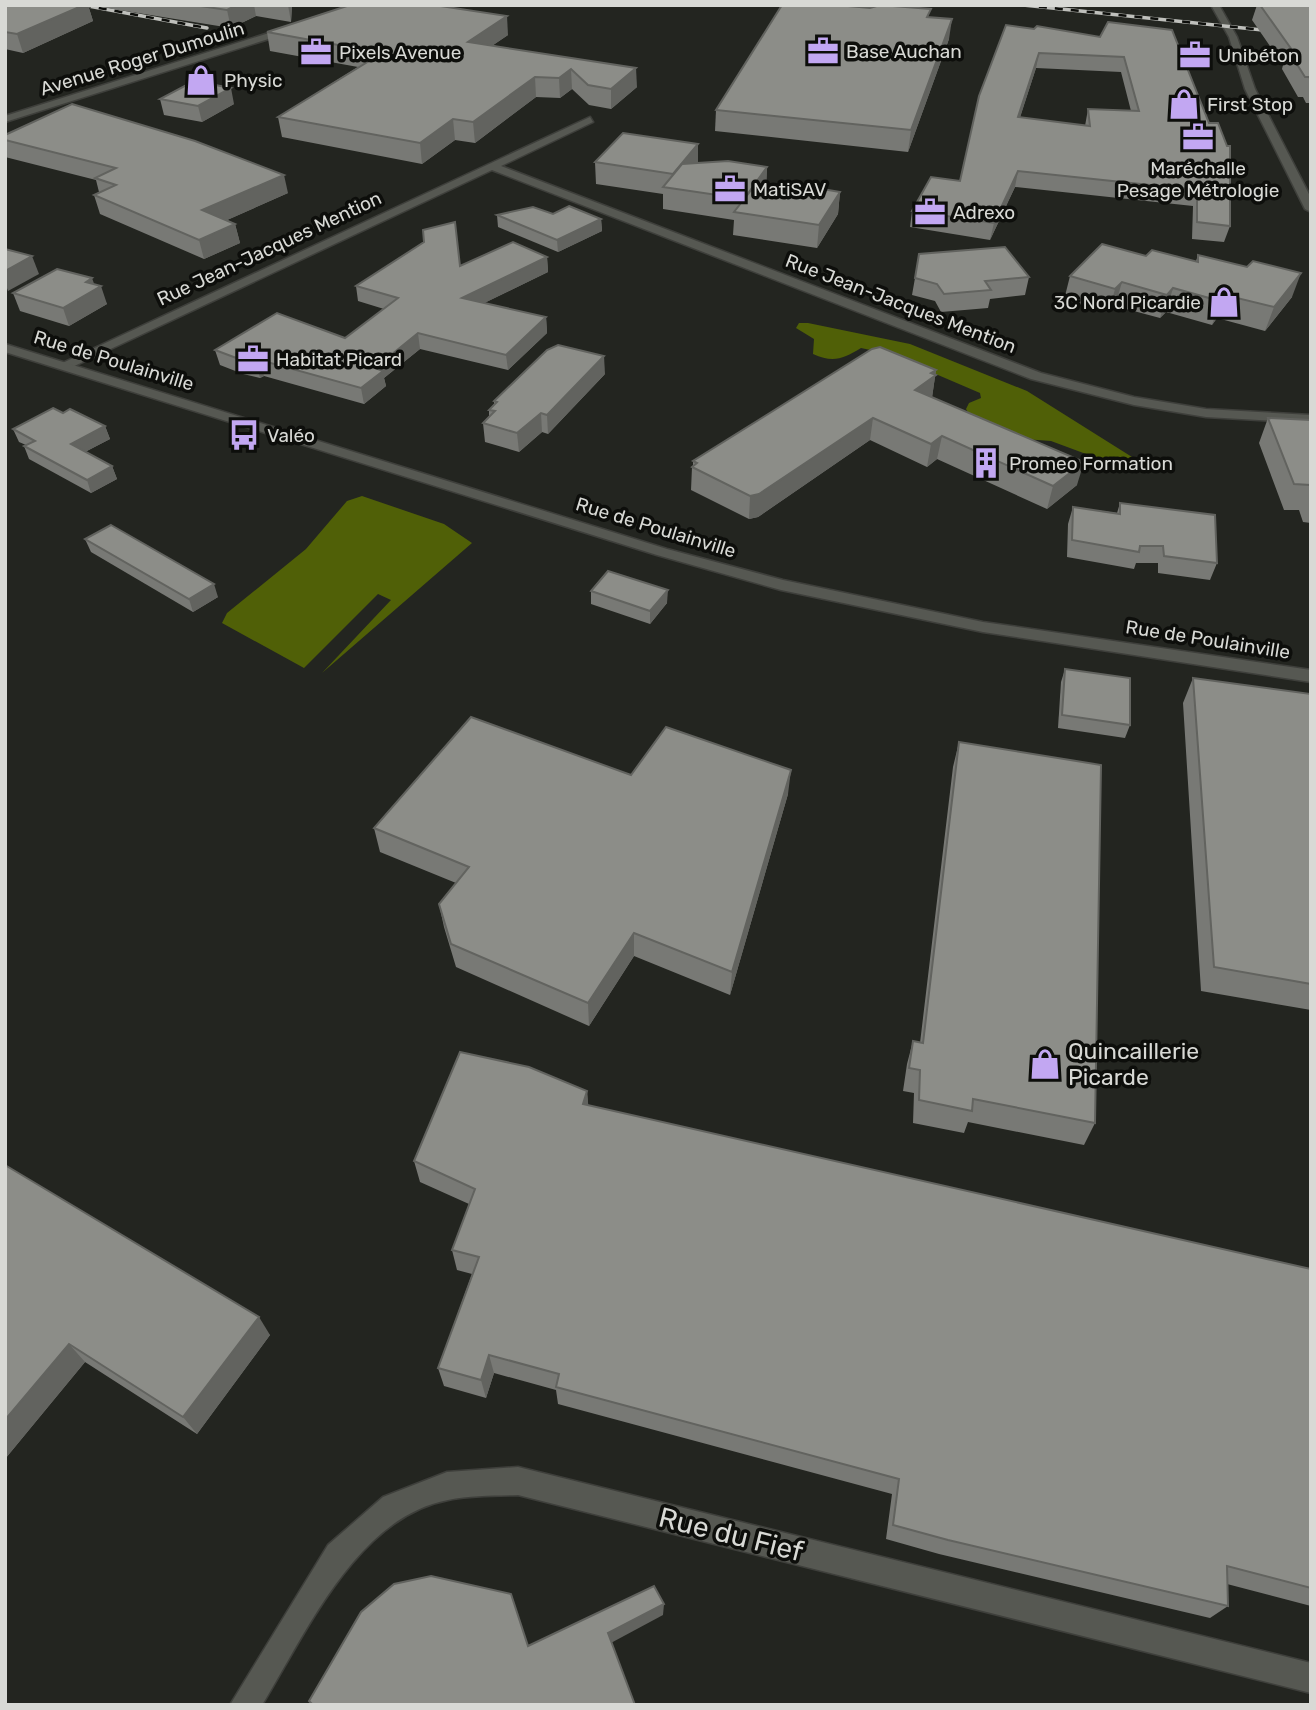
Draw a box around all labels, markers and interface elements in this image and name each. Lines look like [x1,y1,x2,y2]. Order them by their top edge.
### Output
street label: Avenue Roger Dumoulin [37,16,247,101]
office icon: Base Auchan [806,34,840,68]
office icon: Pixels Avenue [299,35,333,69]
office icon: Unibéton [1178,38,1212,72]
place label: Base Auchan [846,40,962,63]
place label: Pixels Avenue [339,41,461,64]
place label: Unibéton [1218,44,1299,67]
shop icon: Physic [184,63,218,97]
place label: Physic [224,69,282,92]
shop icon: First Stop [1167,87,1201,121]
place label: First Stop [1207,93,1293,116]
office icon: Maréchalle Pesage Métrologie [1181,120,1215,154]
place label: Maréchalle Pesage Métrologie [1117,157,1279,202]
office icon: MatiSAV [713,172,747,206]
place label: MatiSAV [753,178,826,201]
street label: Rue Jean-Jacques Mention [153,186,385,311]
office icon: Adrexo [913,195,947,229]
place label: Adrexo [953,201,1015,224]
street label: Rue Jean-Jacques Mention [782,249,1019,358]
shop icon: 3C Nord Picardie [1207,285,1241,319]
place label: 3C Nord Picardie [1054,291,1201,314]
street label: Rue de Poulainville [31,325,197,396]
office icon: Habitat Picard [236,342,270,376]
place label: Habitat Picard [276,348,402,371]
bus stop icon: Valéo [227,418,261,452]
place label: Valéo [267,424,315,447]
building icon: Promeo Formation [969,446,1003,480]
place label: Promeo Formation [1009,452,1173,475]
street label: Rue de Poulainville [573,492,739,563]
street label: Rue de Poulainville [1124,615,1292,664]
place label: Quincaillerie Picarde [1068,1037,1199,1091]
shop icon: Quincaillerie Picarde [1028,1047,1062,1081]
street label: Rue du Fief [655,1501,807,1568]

